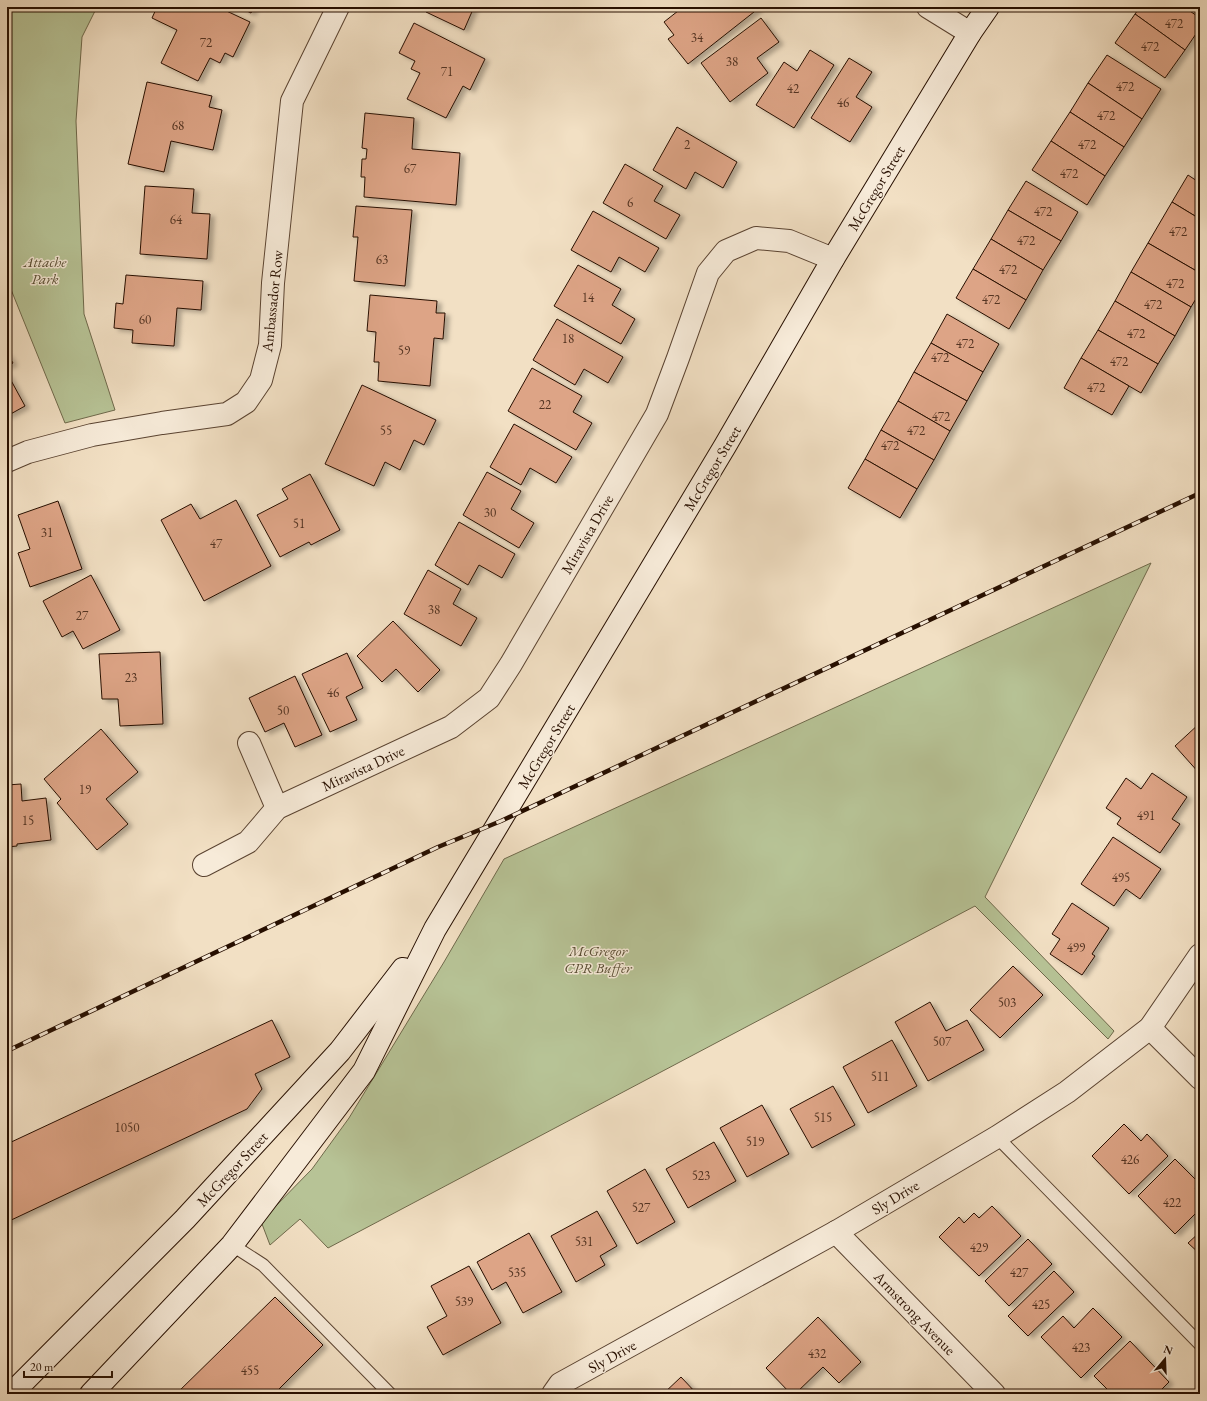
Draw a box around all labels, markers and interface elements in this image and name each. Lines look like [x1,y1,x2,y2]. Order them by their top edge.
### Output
house number: 472 [1165,15,1184,32]
house number: 34 [691,29,704,46]
house number: 72 [200,34,213,51]
house number: 472 [1141,38,1160,55]
house number: 38 [726,53,738,70]
house number: 71 [441,63,453,80]
house number: 472 [1116,78,1135,95]
house number: 42 [787,80,800,97]
house number: 46 [837,94,849,111]
house number: 472 [1097,107,1116,124]
house number: 68 [172,117,184,134]
house number: 2 [684,136,691,153]
house number: 472 [1078,136,1097,153]
street label: McGregor Street [843,142,909,234]
house number: 67 [404,160,417,177]
house number: 472 [1060,165,1079,182]
house number: 6 [627,194,633,211]
house number: 472 [1034,203,1053,220]
house number: 64 [170,211,183,228]
house number: 472 [1169,223,1188,240]
house number: 472 [1017,232,1036,249]
street label: Ambassador Row [257,248,287,354]
house number: 63 [376,251,388,268]
park label: Attache Park [23,252,67,288]
house number: 472 [999,261,1018,278]
house number: 472 [1166,275,1185,292]
house number: 14 [582,289,595,306]
house number: 472 [982,291,1001,308]
house number: 472 [1144,296,1163,313]
house number: 60 [139,311,151,328]
house number: 472 [1127,325,1146,342]
house number: 18 [562,330,574,347]
house number: 472 [956,335,975,352]
house number: 59 [398,342,411,359]
house number: 472 [931,349,950,366]
house number: 472 [1110,353,1129,370]
house number: 472 [1087,379,1106,396]
house number: 22 [539,396,552,413]
house number: 472 [932,408,951,425]
house number: 55 [380,422,392,439]
street label: McGregor Street [679,422,745,514]
house number: 472 [907,422,926,439]
house number: 472 [881,437,900,454]
street label: Miravista Drive [557,491,617,577]
house number: 30 [484,504,496,521]
house number: 51 [293,515,305,532]
house number: 31 [41,524,53,541]
house number: 47 [210,535,223,552]
house number: 38 [428,601,440,618]
house number: 27 [76,607,89,624]
house number: 23 [125,669,137,686]
house number: 46 [327,684,339,701]
street label: McGregor Street [513,700,579,792]
house number: 50 [277,702,289,719]
street label: Miravista Drive [319,741,407,795]
house number: 19 [79,781,92,798]
house number: 491 [1137,807,1155,824]
house number: 15 [22,812,34,829]
house number: 495 [1112,869,1130,886]
house number: 499 [1067,939,1086,956]
park label: McGregor CPR Buffer [564,941,633,977]
house number: 503 [998,994,1016,1011]
house number: 507 [933,1033,952,1050]
house number: 511 [871,1068,889,1085]
house number: 515 [814,1109,832,1126]
house number: 1050 [115,1119,139,1136]
street label: McGregor Street [192,1127,272,1211]
house number: 519 [746,1133,765,1150]
house number: 426 [1121,1151,1139,1168]
house number: 523 [692,1167,710,1184]
street label: Sly Drive [868,1175,922,1219]
house number: 422 [1163,1194,1182,1211]
house number: 527 [632,1199,651,1216]
house number: 531 [575,1233,593,1250]
house number: 429 [970,1239,989,1256]
house number: 535 [508,1264,526,1281]
house number: 427 [1010,1264,1029,1281]
street label: Armstrong Avenue [869,1266,960,1359]
house number: 539 [455,1293,474,1310]
house number: 425 [1032,1296,1050,1313]
street label: Sly Drive [585,1335,640,1377]
house number: 423 [1072,1339,1090,1356]
north arrow [1145,1339,1185,1379]
text: N [1162,1341,1175,1358]
house number: 432 [808,1345,827,1362]
scale bar [24,1353,112,1379]
text: 20 m [30,1359,54,1375]
house number: 455 [241,1362,259,1379]

